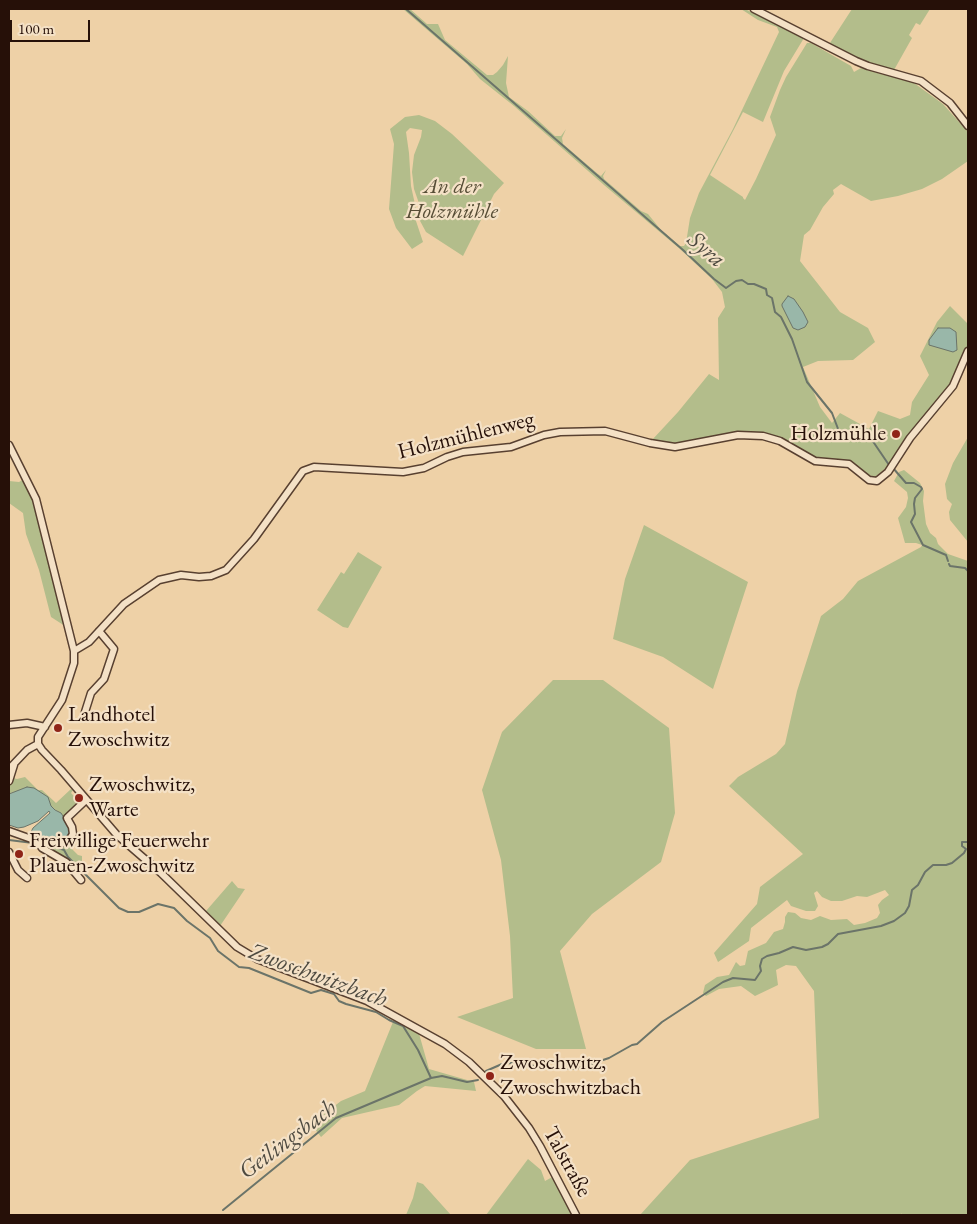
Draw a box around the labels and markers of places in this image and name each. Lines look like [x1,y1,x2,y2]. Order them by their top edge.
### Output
place label: Holzmühle [790,421,886,447]
marker: Holzmühle [890,428,902,440]
place label: Landhotel Zwoschwitz [68,702,169,754]
marker: Landhotel Zwoschwitz [52,722,64,734]
place label: Zwoschwitz, Warte [89,772,195,824]
marker: Zwoschwitz, Warte [73,792,85,804]
place label: Freiwillige Feuerwehr Plauen-Zwoschwitz [29,828,209,879]
marker: Freiwillige Feuerwehr Plauen-Zwoschwitz [13,848,25,860]
place label: Zwoschwitz, Zwoschwitzbach [500,1050,641,1102]
marker: Zwoschwitz, Zwoschwitzbach [484,1070,496,1082]

